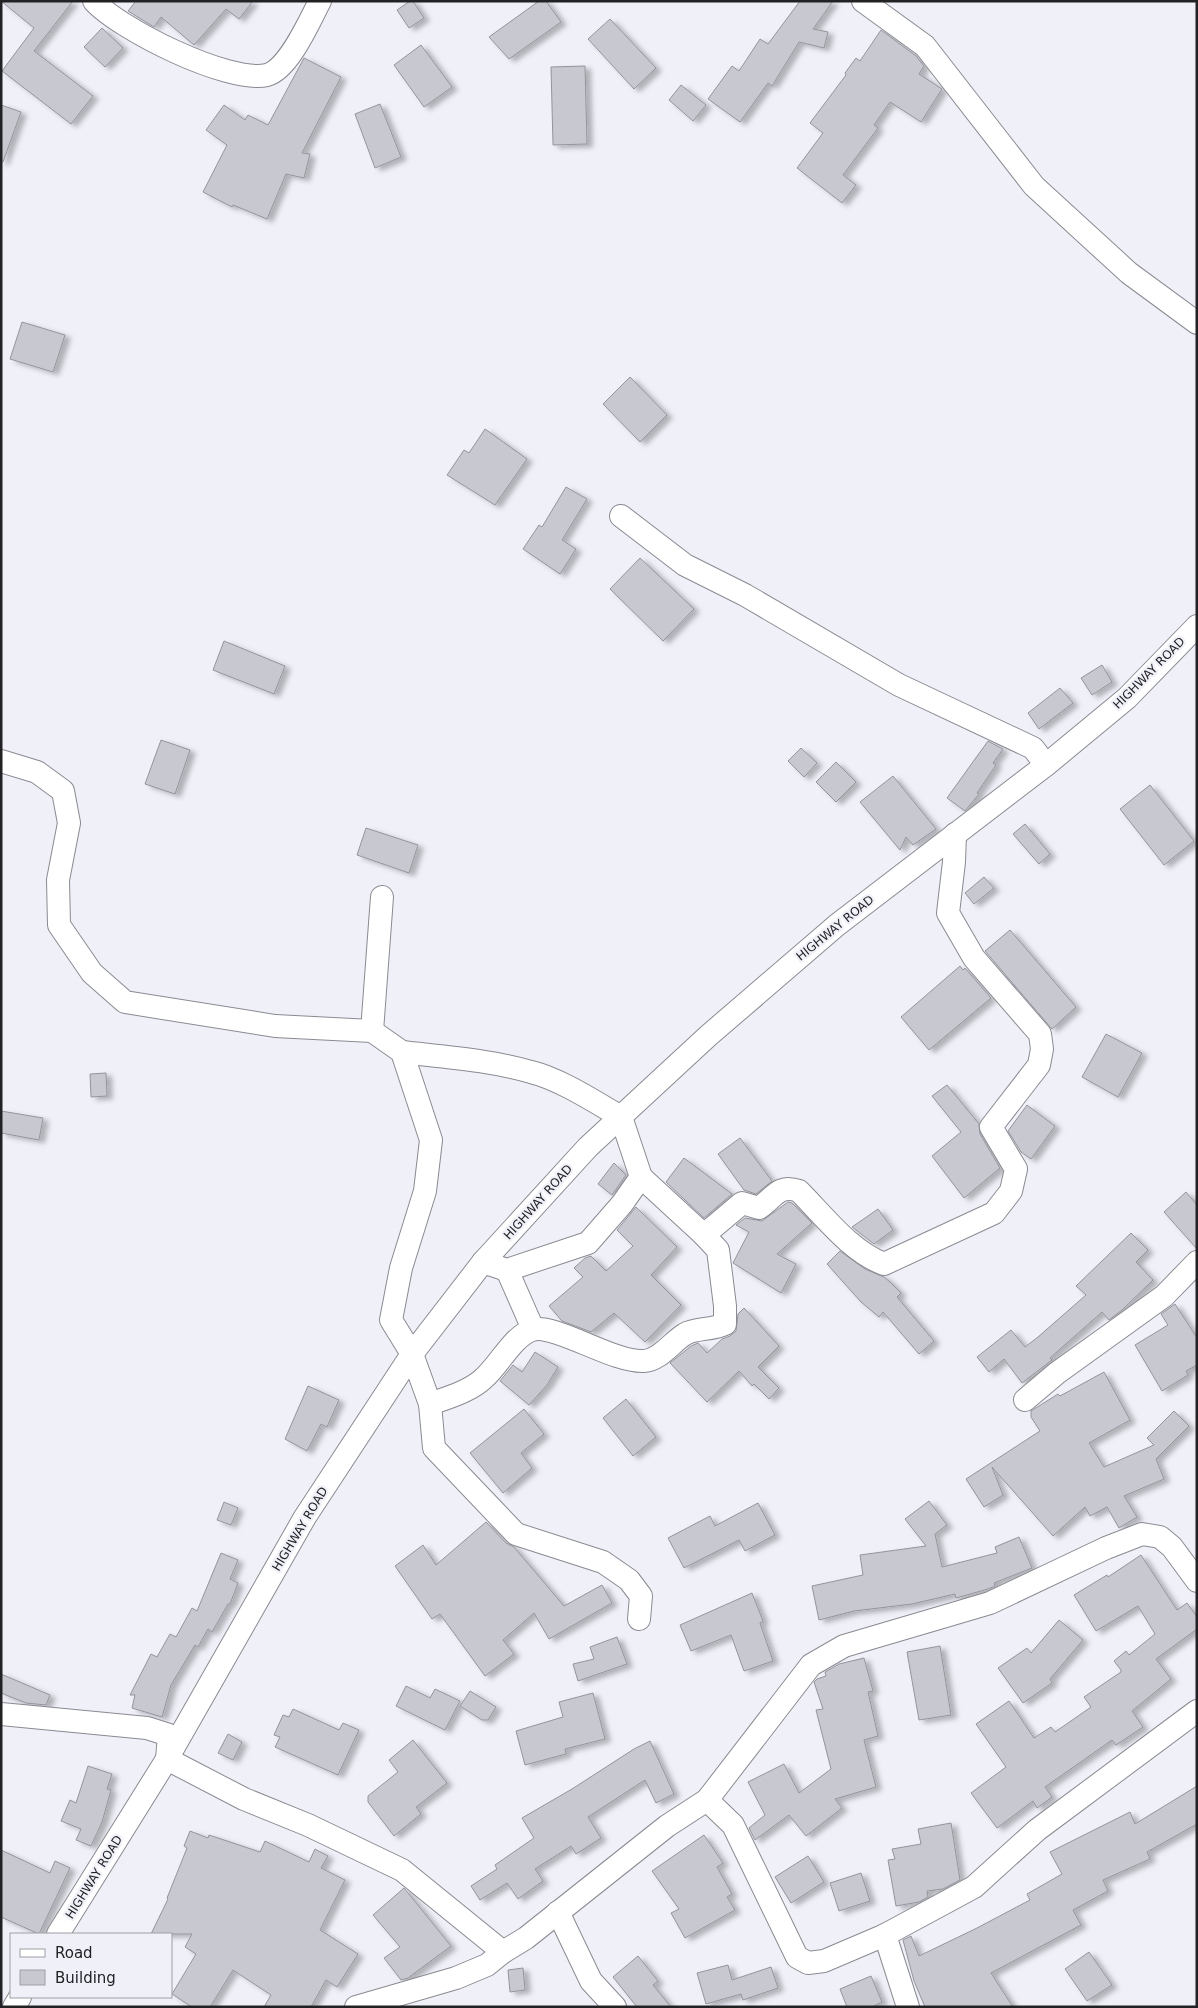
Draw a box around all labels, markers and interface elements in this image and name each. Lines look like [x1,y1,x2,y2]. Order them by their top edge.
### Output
street label: HIGHWAY ROAD [1110,634,1188,712]
street label: HIGHWAY ROAD [793,892,877,964]
street label: HIGHWAY ROAD [501,1162,575,1242]
street label: HIGHWAY ROAD [269,1484,331,1574]
street label: HIGHWAY ROAD [63,1833,125,1921]
legend [10,1933,172,1998]
text: Road [55,1944,93,1962]
text: Building [55,1969,116,1987]

